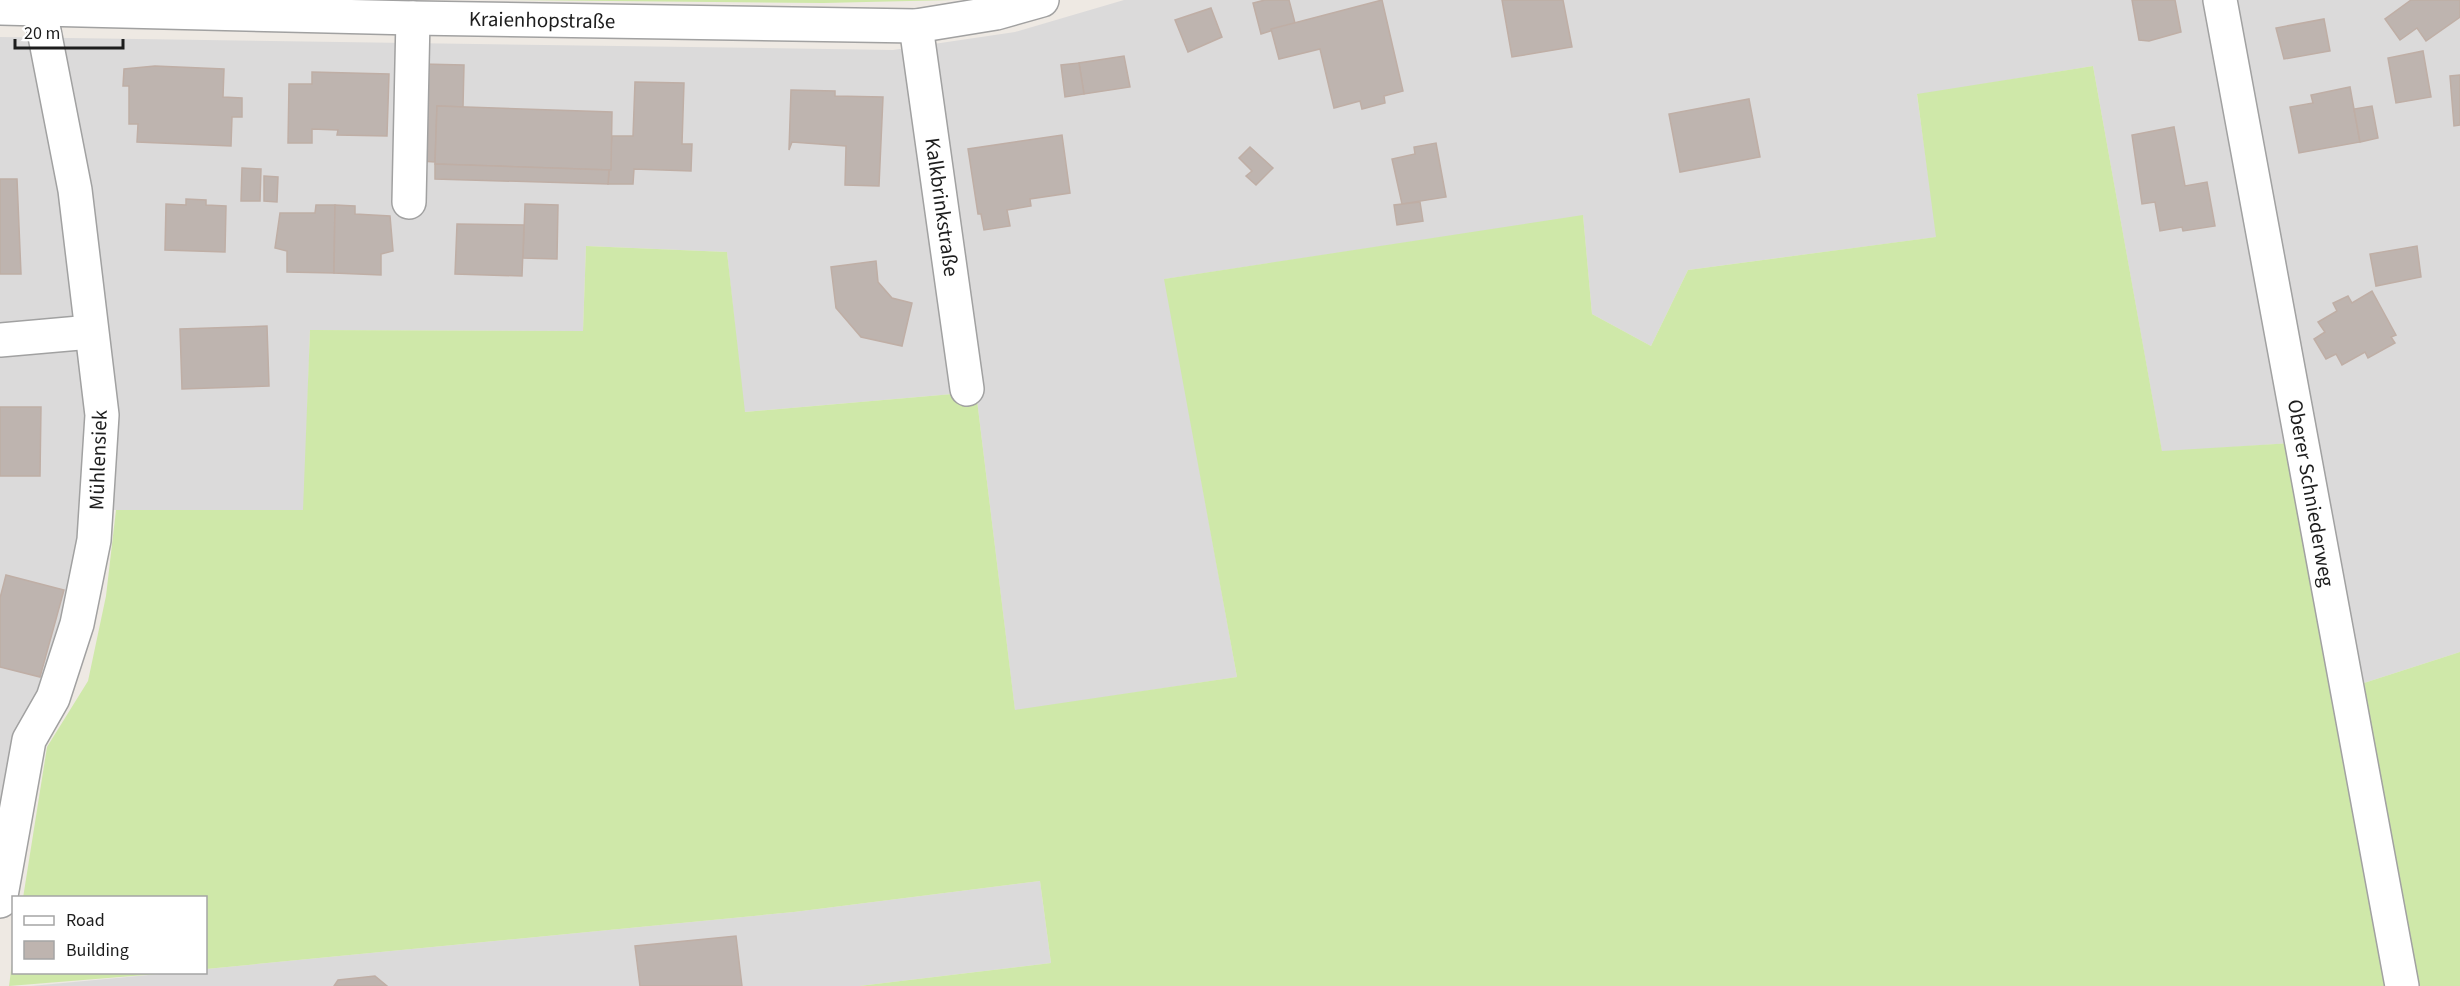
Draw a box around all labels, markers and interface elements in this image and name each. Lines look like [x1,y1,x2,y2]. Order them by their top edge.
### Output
street label: Kraienhopstraße [469,4,615,36]
scale bar [15,12,123,50]
text: 20 m [24,21,60,46]
street label: Kalkbrinkstraße [917,136,967,278]
street label: Oberer Schniederweg [2280,397,2342,589]
street label: Mühlensiek [81,409,115,511]
legend [12,896,207,974]
text: Road [66,908,105,933]
text: Building [66,938,129,963]

